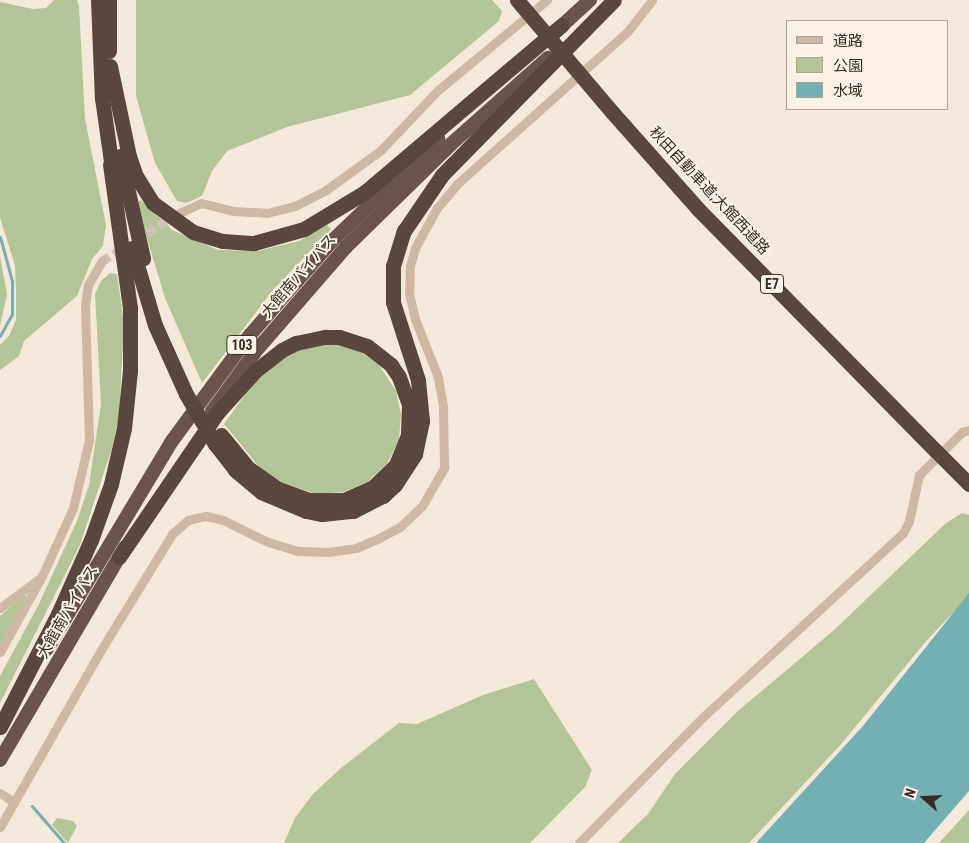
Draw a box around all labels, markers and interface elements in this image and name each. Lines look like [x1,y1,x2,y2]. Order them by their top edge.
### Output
legend [786,20,949,110]
text: 道路 [833,32,863,50]
text: 公園 [833,57,863,75]
text: 水域 [833,82,863,100]
street label: 秋田自動車道;大館西道路 [645,123,773,259]
street label: 大館南バイパス [258,230,340,322]
road number: E7 [760,272,784,296]
road number: 103 [226,334,258,356]
street label: 大館南バイパス [34,562,102,662]
north arrow [899,773,949,823]
text: N [901,786,919,800]

